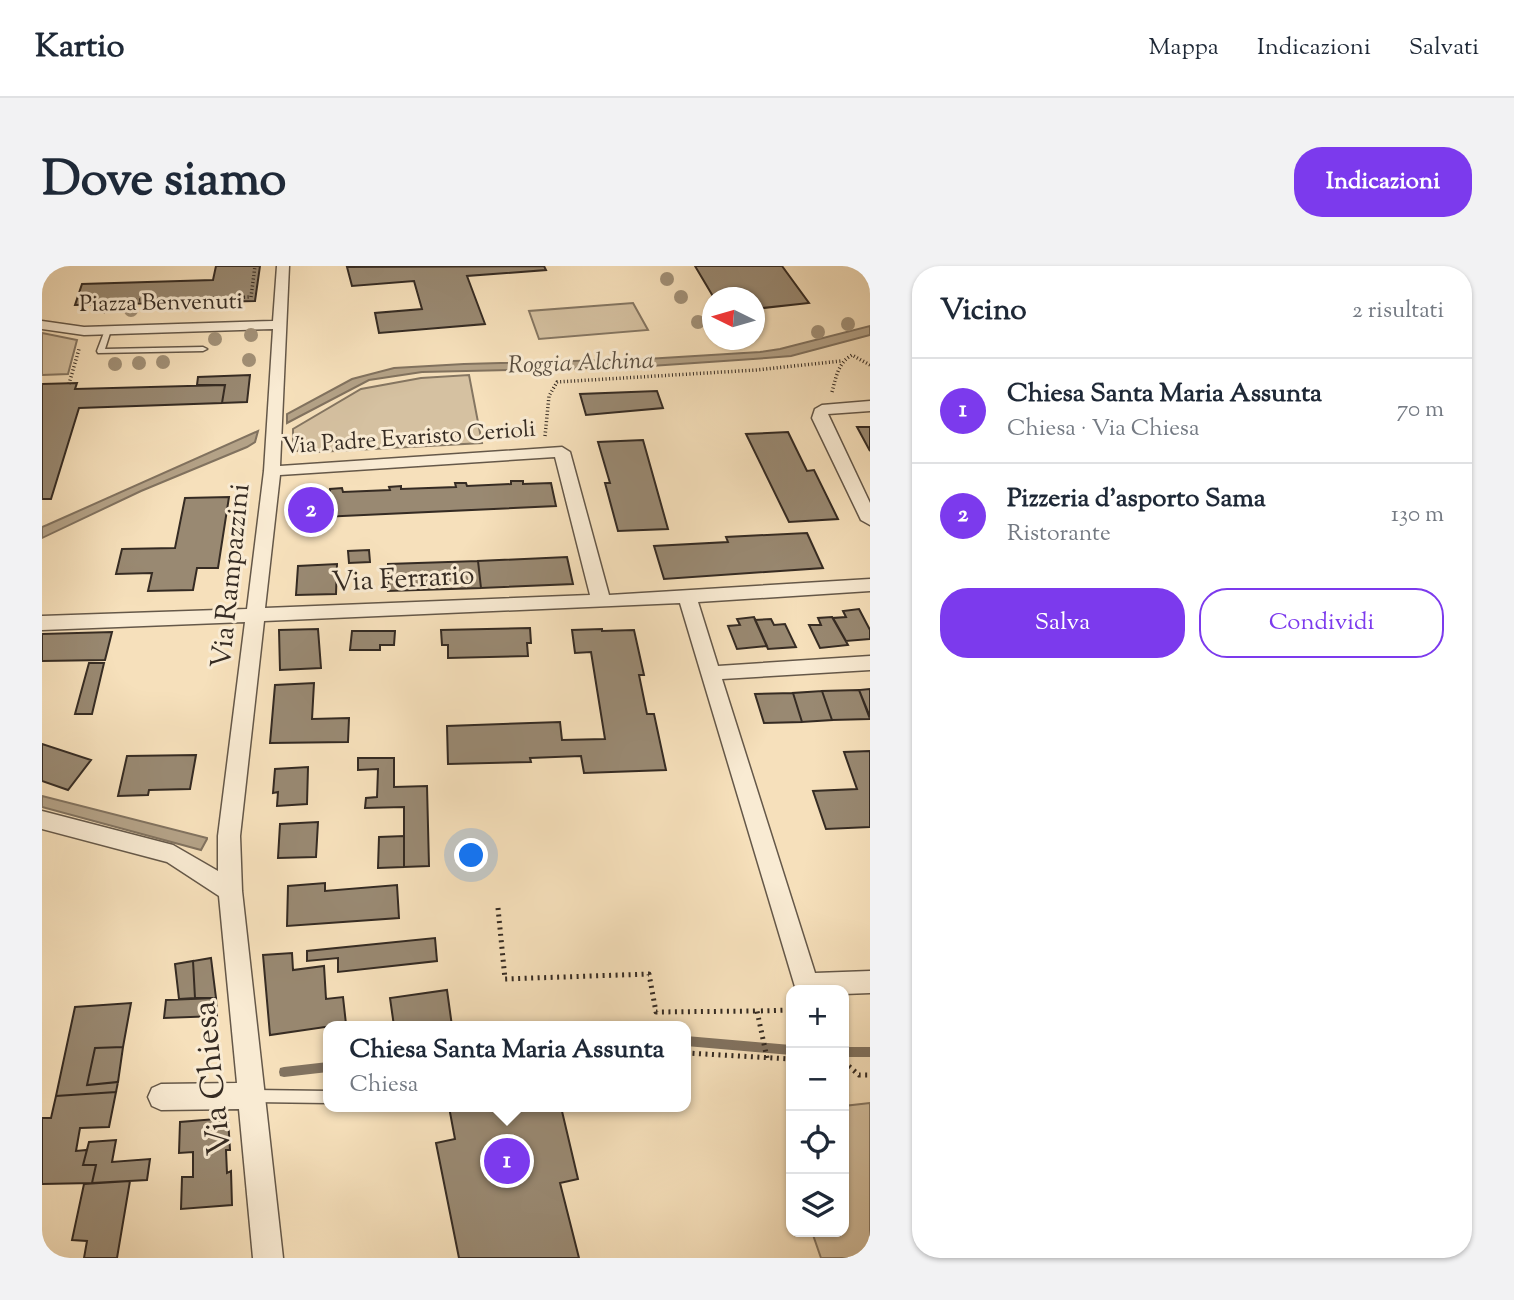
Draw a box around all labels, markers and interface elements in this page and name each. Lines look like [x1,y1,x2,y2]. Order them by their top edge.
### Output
text: Kartio [35,24,125,72]
text: Mappa [1149,31,1219,65]
text: Indicazioni [1257,31,1371,65]
text: Salvati [1409,31,1479,65]
text: Dove siamo [42,147,286,217]
button: Indicazioni [1294,147,1472,217]
street label: Piazza Benvenuti [79,286,244,322]
north arrow [702,287,765,350]
text: Vicino [940,290,1027,333]
text: 2 risultati [1352,295,1444,328]
water label: Roggia Alchina [507,344,655,384]
text: Chiesa Santa Maria Assunta [1007,376,1322,413]
text: 1 [959,394,967,427]
text: 70 m [1397,394,1444,427]
text: Chiesa · Via Chiesa [1007,413,1200,446]
street label: Via Padre Evaristo Cerioli [281,414,537,464]
text: Pizzeria d'asporto Sama [1007,481,1266,518]
street label: Via Rampazzini [202,482,262,670]
pin: 2 [288,484,334,536]
text: 2 [958,499,968,532]
text: 130 m [1391,499,1444,532]
text: Ristorante [1007,518,1111,551]
street label: Via Ferrario [331,556,475,604]
button: Salva [940,588,1185,658]
button: Condividi [1199,588,1444,658]
your location [454,838,488,872]
map controls [786,985,849,1237]
button: + [786,985,849,1048]
street label: Via Chiesa [182,998,246,1158]
popup [323,1021,691,1112]
text: Chiesa Santa Maria Assunta [349,1032,665,1069]
button: − [786,1048,849,1111]
text: Chiesa [349,1069,418,1102]
button: locate [786,1111,849,1174]
pin: 1 [484,1135,530,1187]
button: layers [786,1174,849,1237]

